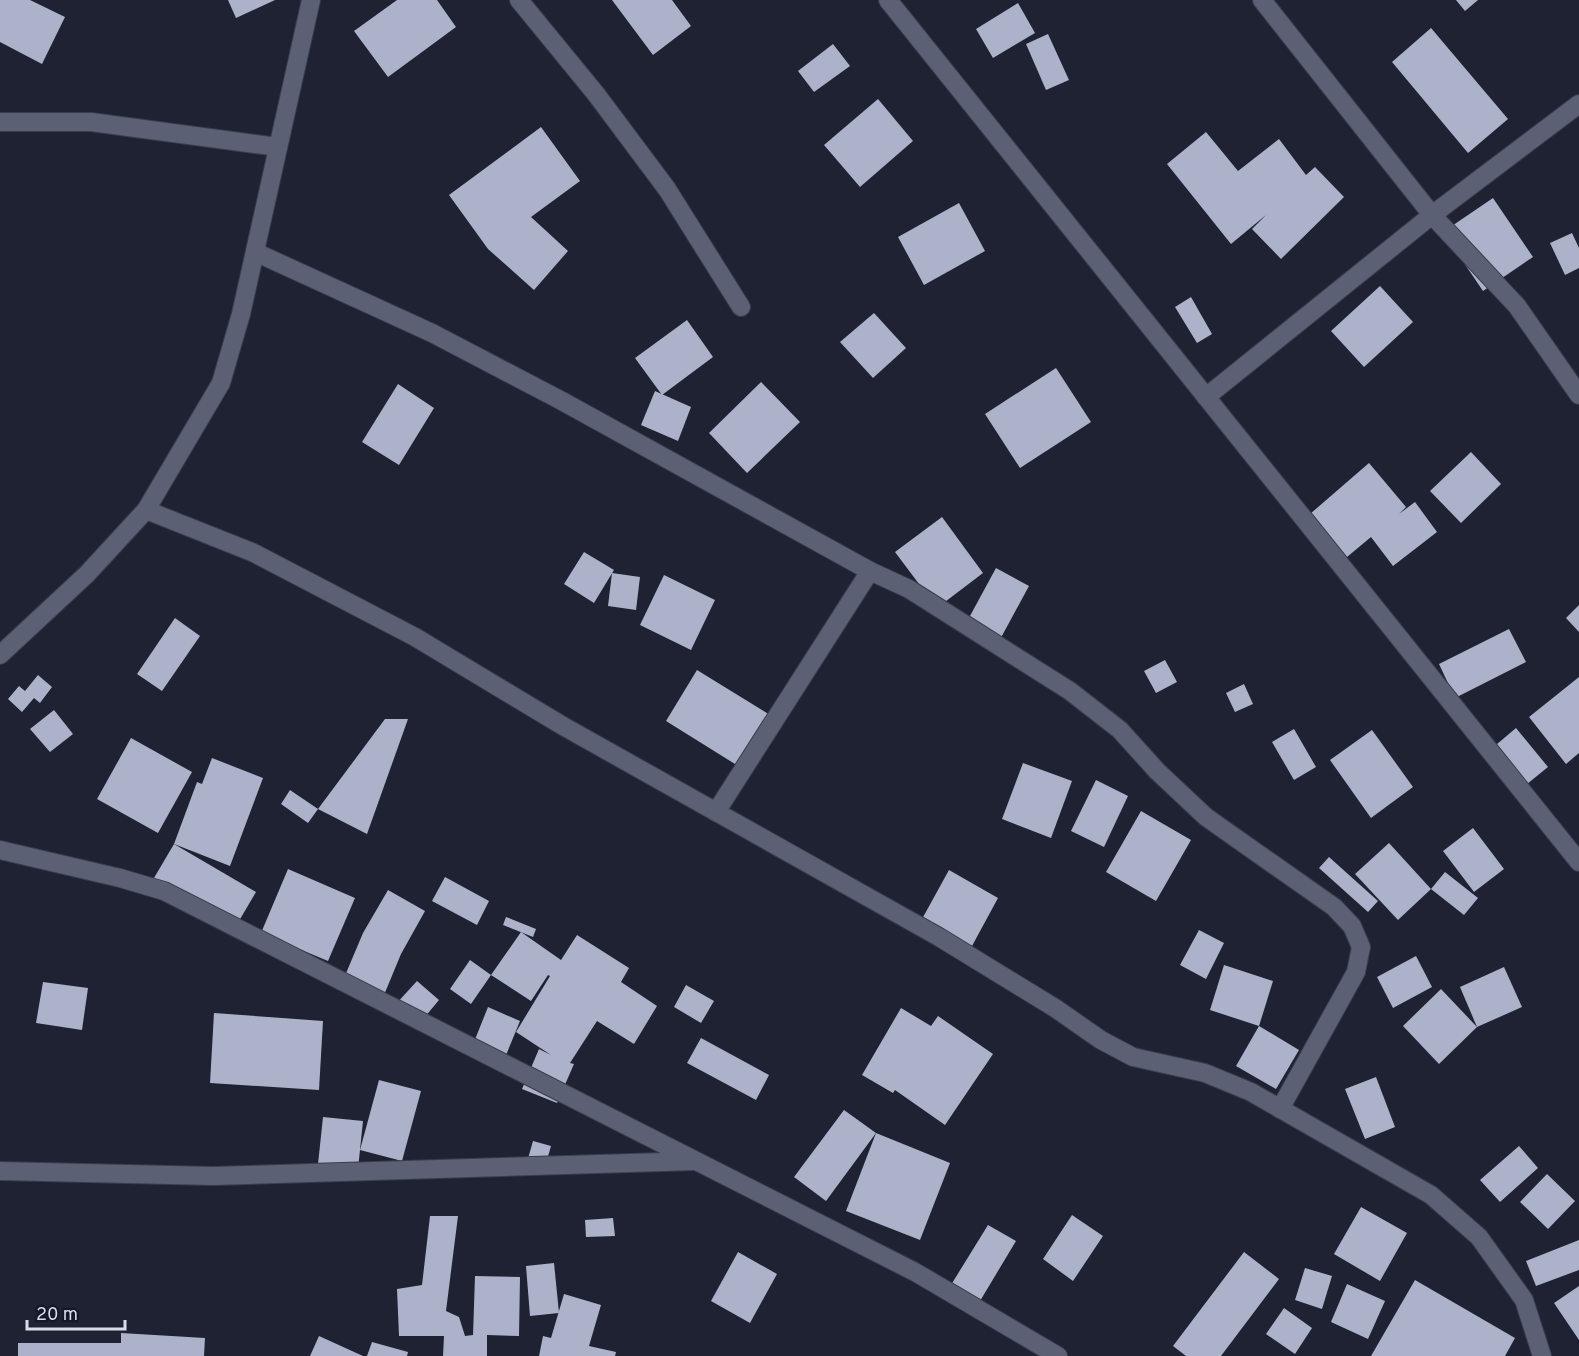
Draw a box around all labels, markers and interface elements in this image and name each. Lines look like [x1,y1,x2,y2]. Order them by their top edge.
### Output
scale bar [27,1293,124,1331]
text: 20 m [36,1304,78,1327]

